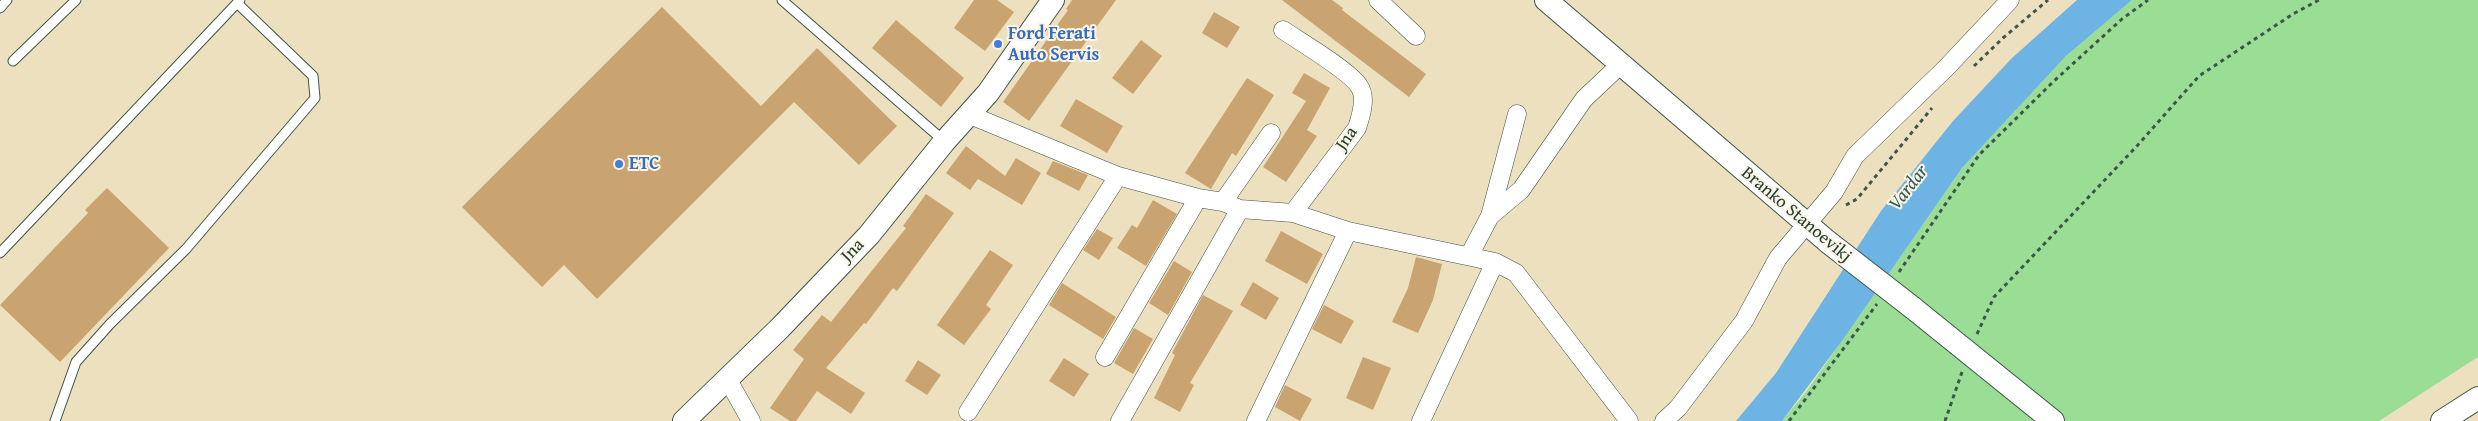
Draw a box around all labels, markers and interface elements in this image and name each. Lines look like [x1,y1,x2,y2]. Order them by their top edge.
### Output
place label: Ford Ferati Auto Servis [1008,23,1099,66]
marker: Ford Ferati Auto Servis [992,38,1004,50]
street label: Jna [1331,123,1363,155]
place label: ETC [629,153,659,175]
marker: ETC [613,158,625,170]
water label: Vardar [1884,161,1934,215]
street label: Branko Stanoevikj [1736,163,1856,267]
street label: Jna [837,235,869,267]

